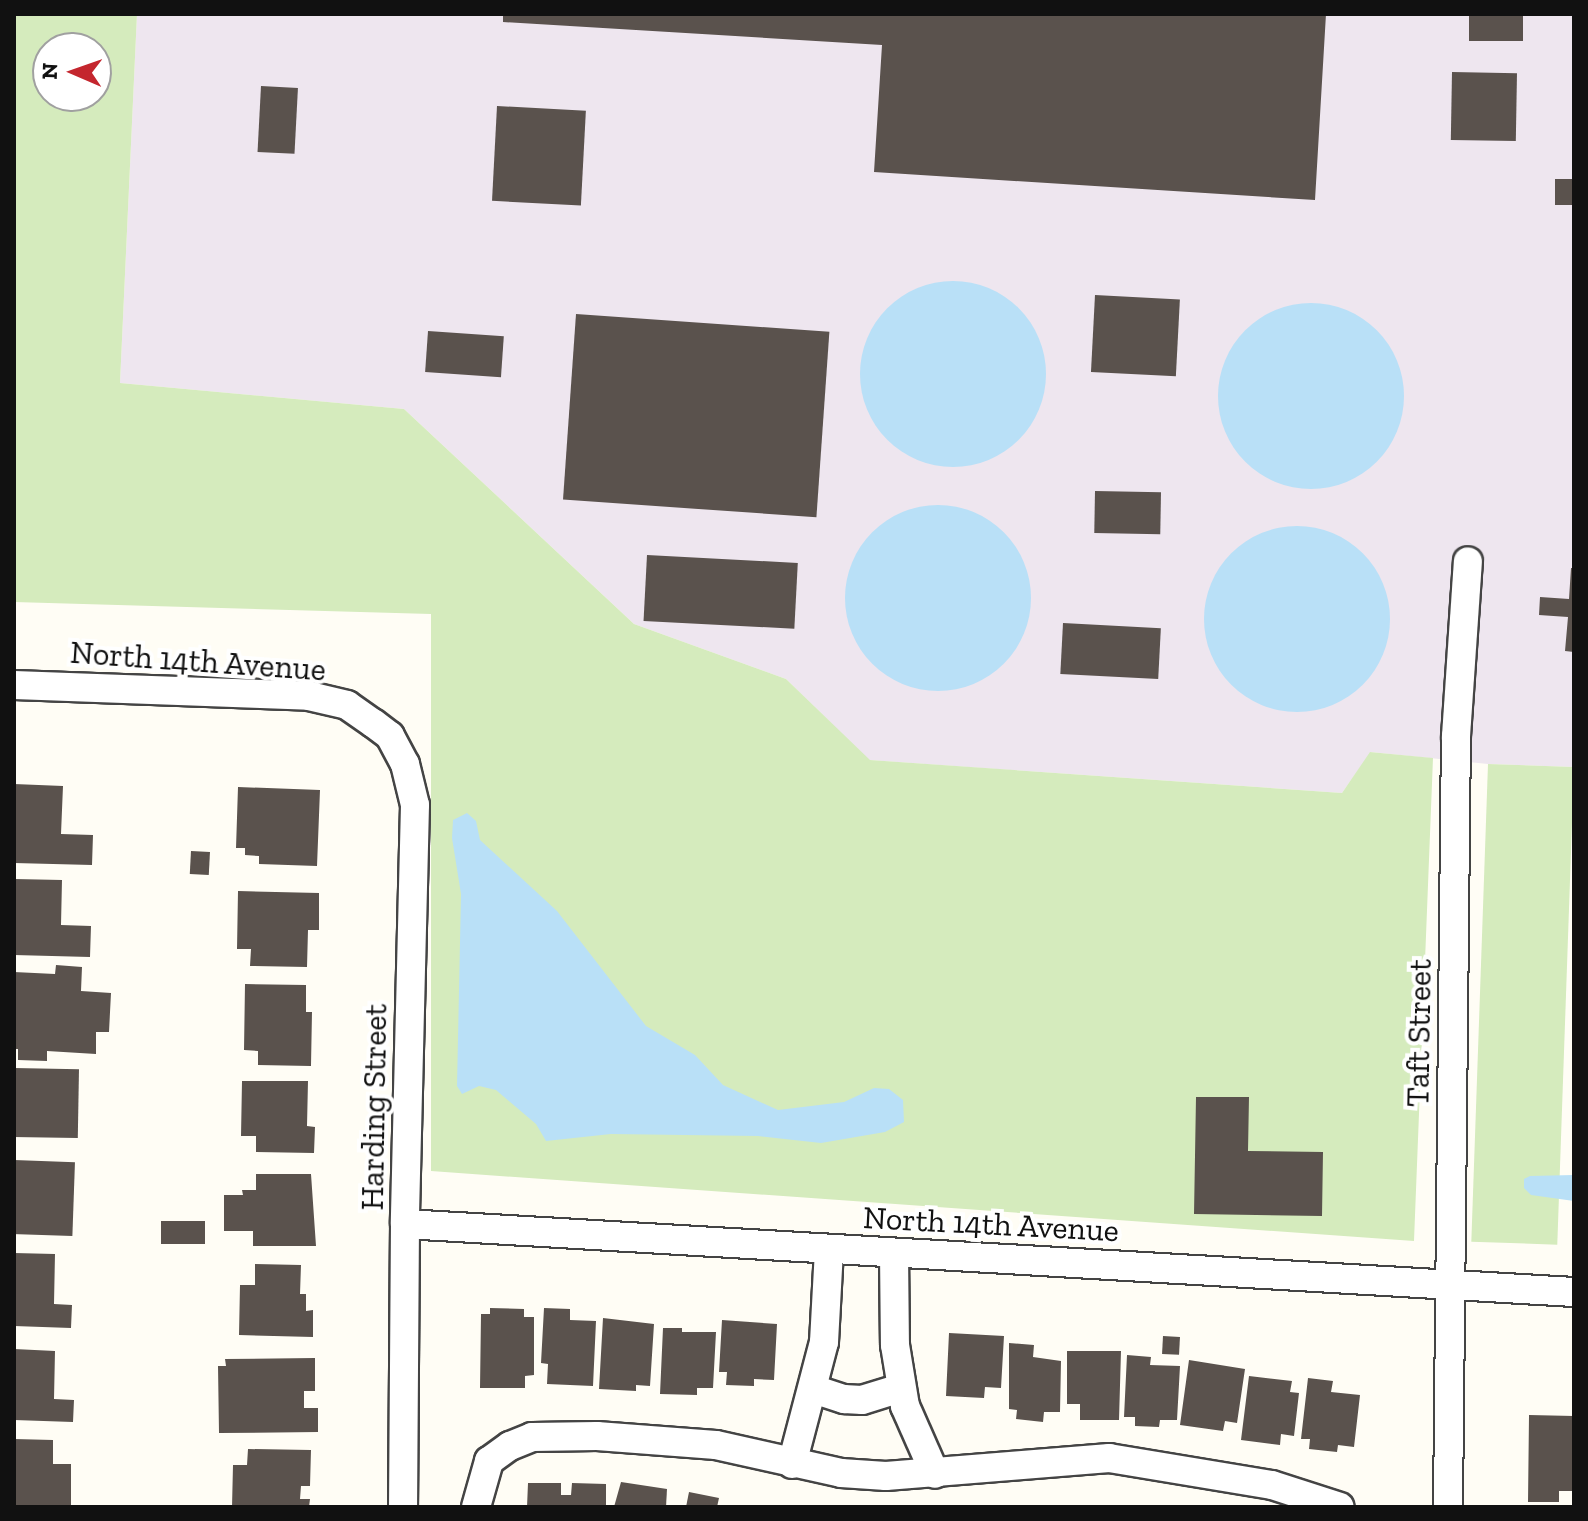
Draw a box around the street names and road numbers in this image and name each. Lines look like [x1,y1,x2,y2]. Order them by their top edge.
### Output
street label: North 14th Avenue [68,633,328,689]
street label: Taft Street [1399,959,1439,1107]
street label: Harding Street [353,1003,395,1211]
street label: North 14th Avenue [861,1198,1121,1250]

